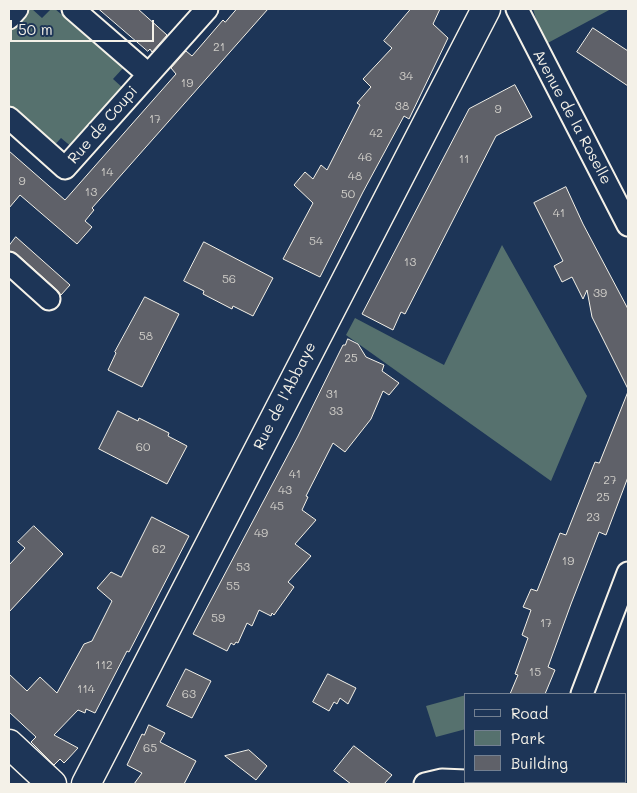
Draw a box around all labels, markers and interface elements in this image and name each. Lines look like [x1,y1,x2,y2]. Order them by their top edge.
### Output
scale bar [12,10,156,42]
text: 50 m [18,19,53,39]
house number: 21 [213,40,225,54]
street label: Avenue de la Roselle [529,47,615,187]
house number: 34 [399,69,413,83]
house number: 19 [181,76,193,90]
street label: Rue de Coupi [64,82,142,168]
house number: 38 [395,99,409,113]
house number: 9 [494,102,502,116]
house number: 17 [149,112,161,126]
house number: 42 [369,126,383,140]
house number: 46 [358,150,372,164]
house number: 11 [459,152,469,166]
house number: 14 [101,165,113,179]
house number: 48 [348,169,362,183]
house number: 9 [18,174,26,188]
house number: 13 [85,185,97,199]
house number: 50 [341,187,355,201]
house number: 41 [553,206,565,220]
house number: 54 [309,234,323,248]
house number: 13 [404,255,416,269]
house number: 56 [222,272,236,286]
house number: 39 [593,286,607,300]
house number: 58 [139,329,153,343]
street label: Rue de l'Abbaye [250,339,320,453]
house number: 25 [344,351,358,365]
house number: 31 [326,387,338,401]
house number: 33 [329,404,343,418]
house number: 60 [136,440,150,454]
house number: 41 [289,467,301,481]
house number: 27 [603,473,617,487]
house number: 43 [278,483,292,497]
house number: 25 [596,490,610,504]
house number: 45 [270,499,284,513]
house number: 23 [586,510,600,524]
house number: 49 [254,526,268,540]
house number: 62 [152,542,166,556]
house number: 19 [562,554,574,568]
house number: 53 [236,560,250,574]
house number: 55 [226,579,240,593]
house number: 59 [211,611,225,625]
house number: 17 [540,616,552,630]
house number: 112 [95,658,113,672]
house number: 15 [529,665,541,679]
house number: 114 [77,682,95,696]
house number: 63 [182,687,196,701]
legend [464,693,627,783]
text: Road [511,703,548,723]
text: Park [511,728,545,748]
house number: 65 [143,741,157,755]
text: Building [511,753,568,773]

